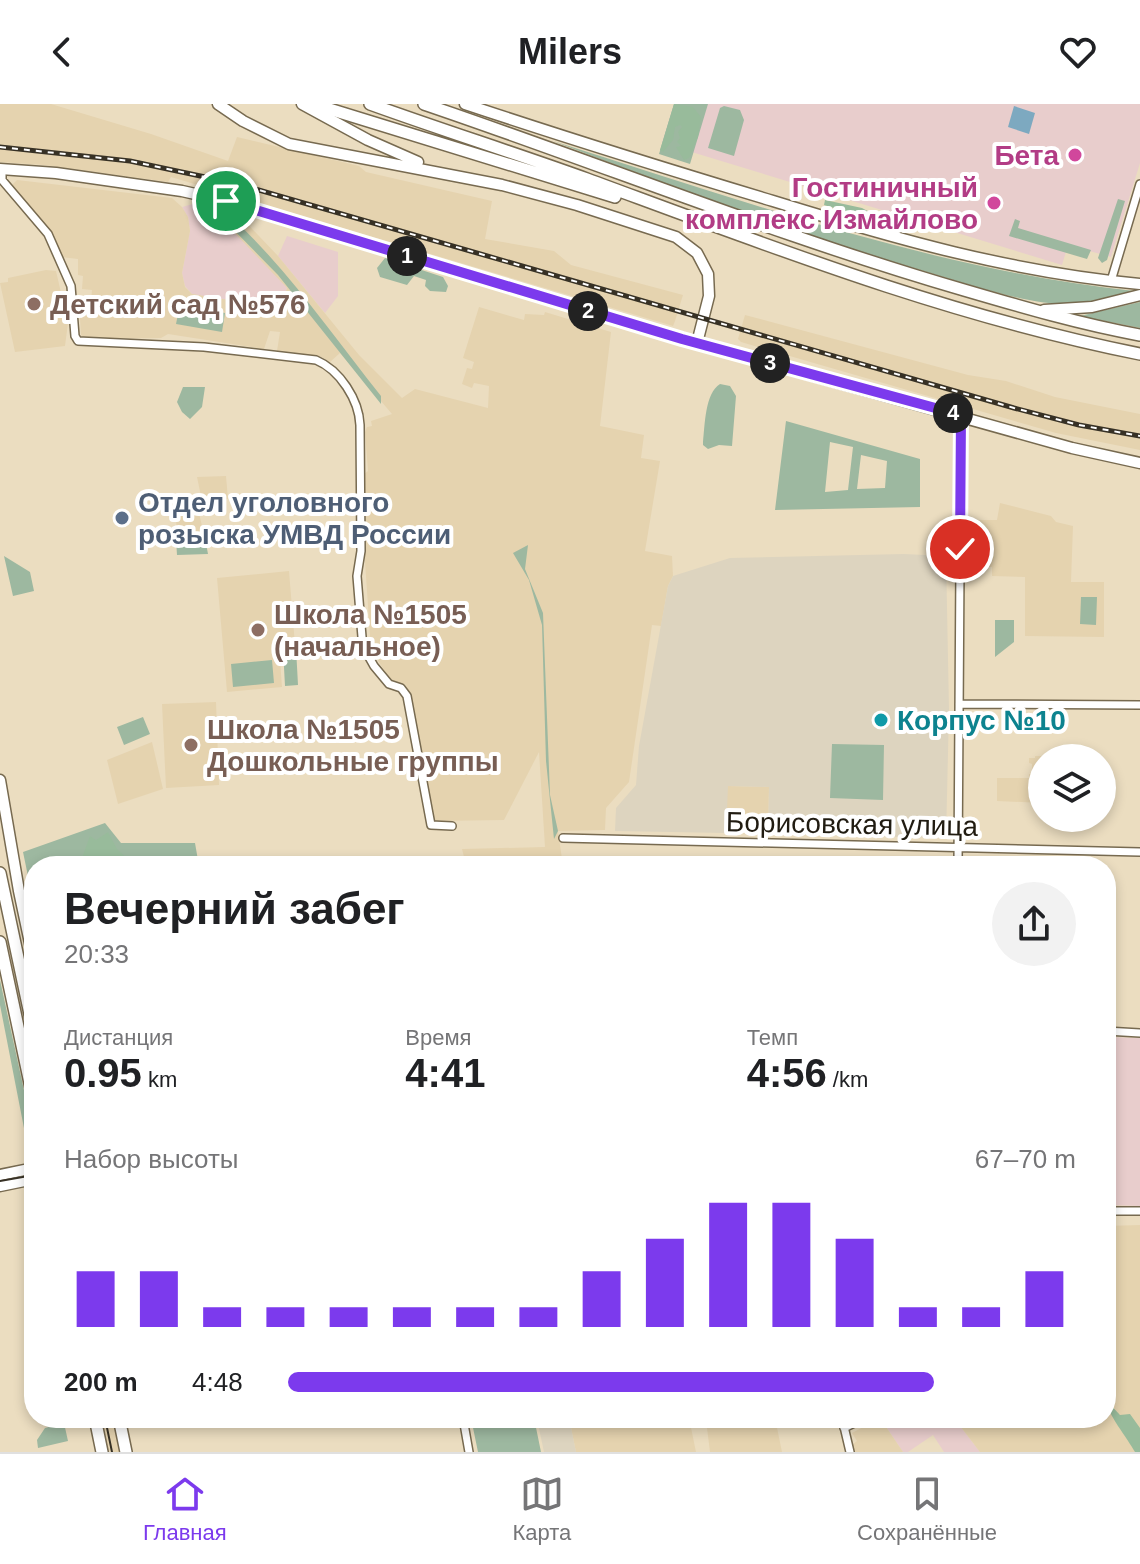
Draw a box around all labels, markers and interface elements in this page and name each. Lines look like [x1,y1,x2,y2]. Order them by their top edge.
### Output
icon: back [40,30,84,74]
icon: heart [1056,30,1100,74]
text: Milers [518,31,622,72]
place label: Бета [994,140,1059,171]
marker: Бета [1066,146,1084,164]
pin [192,167,260,235]
place label: Гостиничный комплекс Измайлово [685,172,978,235]
icon: arrive [204,179,248,223]
marker: Гостиничный комплекс Измайлово [985,194,1003,212]
pin: 1 [387,236,427,276]
text: 1 [401,243,413,268]
place label: Детский сад №576 [50,289,306,320]
pin: 2 [568,291,608,331]
marker: Детский сад №576 [25,295,43,313]
text: 2 [582,298,594,323]
pin: 3 [750,343,790,383]
text: 3 [764,350,776,375]
pin: 4 [933,393,973,433]
text: 4 [947,400,959,425]
place label: Отдел уголовного розыска УМВД России [138,487,451,550]
marker: Отдел уголовного розыска УМВД России [113,509,131,527]
pin [926,515,994,583]
icon: check [938,527,982,571]
place label: Школа №1505 (начальное) [274,599,467,662]
marker: Школа №1505 (начальное) [249,621,267,639]
place label: Корпус №10 [897,705,1066,736]
marker: Корпус №10 [872,711,890,729]
place label: Школа №1505 Дошкольные группы [207,714,499,777]
marker: Школа №1505 Дошкольные группы [182,736,200,754]
map controls [1028,744,1116,832]
button: layers [1028,744,1116,832]
street label: Борисовская улица [726,806,979,842]
button: share [992,882,1076,966]
text: Вечерний забег [64,884,405,933]
text: 20:33 [64,939,129,969]
text: Дистанция [64,1025,173,1050]
text: Время [405,1025,472,1050]
text: Темп [747,1025,798,1050]
text: 0.95 [64,1051,142,1095]
text: 4:41 [405,1051,485,1095]
text: 4:56 [747,1051,827,1095]
text: km [142,1067,177,1092]
text: /km [827,1067,868,1092]
text: Набор высоты [64,1144,239,1174]
text: 67–70 m [975,1144,1076,1174]
text: 200 m [64,1367,138,1397]
text: 4:48 [192,1367,243,1397]
tab: Главная [143,1472,227,1546]
tab: Карта [512,1472,571,1546]
tab: Сохранённые [857,1472,997,1546]

